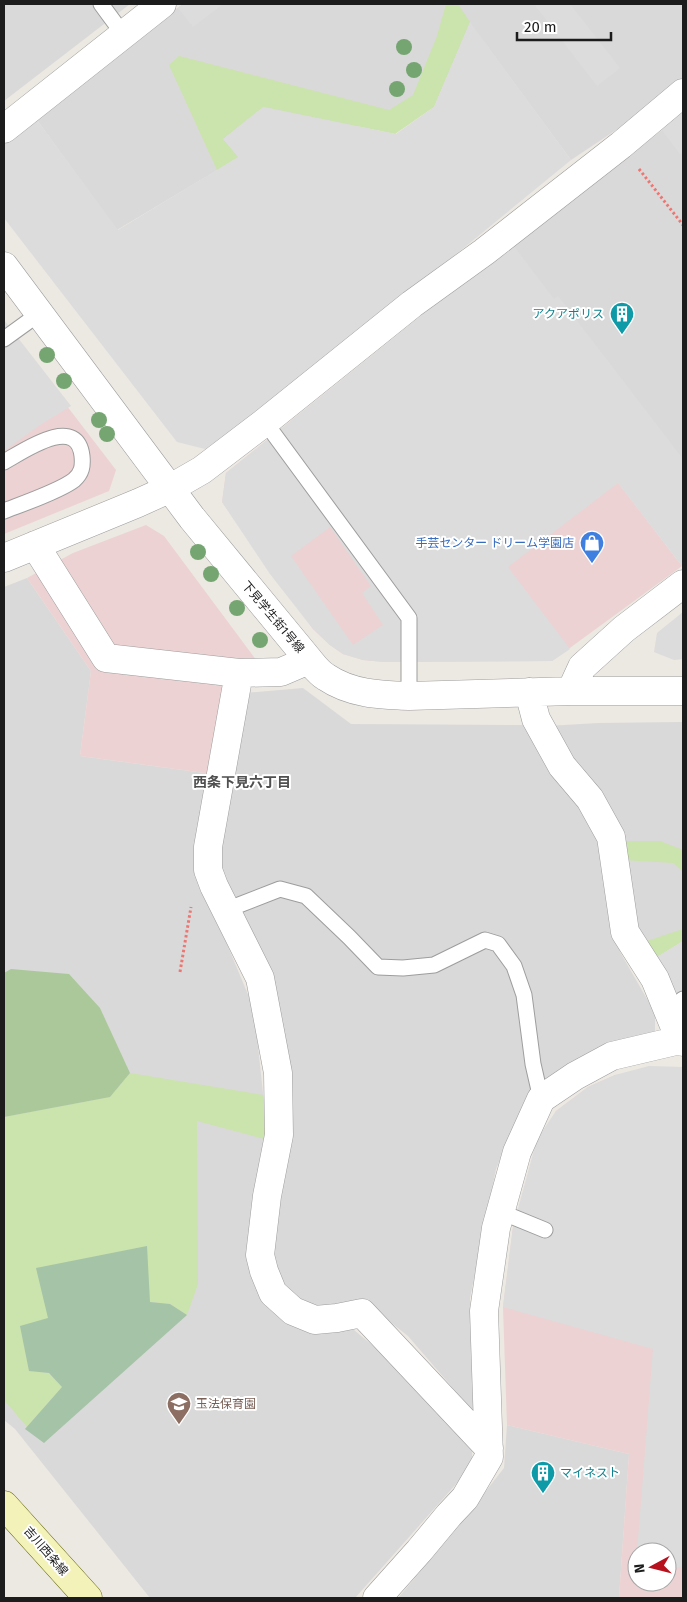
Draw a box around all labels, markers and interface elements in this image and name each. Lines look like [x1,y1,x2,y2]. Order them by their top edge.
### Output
scale bar [517,10,611,42]
text: 20 m [524,18,557,36]
building icon: アクアポリス [609,301,635,335]
place label: アクアポリス [533,307,604,321]
shop icon: 手芸センター ドリーム学園店 [579,530,605,564]
place label: 手芸センター ドリーム学園店 [415,536,574,550]
street label: 下見学生街1号線 [239,578,307,656]
district label: 西条下見六丁目 [193,774,291,791]
school or university icon: 玉法保育園 [166,1391,192,1425]
place label: 玉法保育園 [196,1397,256,1411]
building icon: マイネスト [530,1460,556,1494]
place label: マイネスト [560,1466,620,1480]
street label: 吉川西条線 [21,1524,71,1578]
north arrow [627,1542,677,1592]
text: N [631,1563,649,1574]

